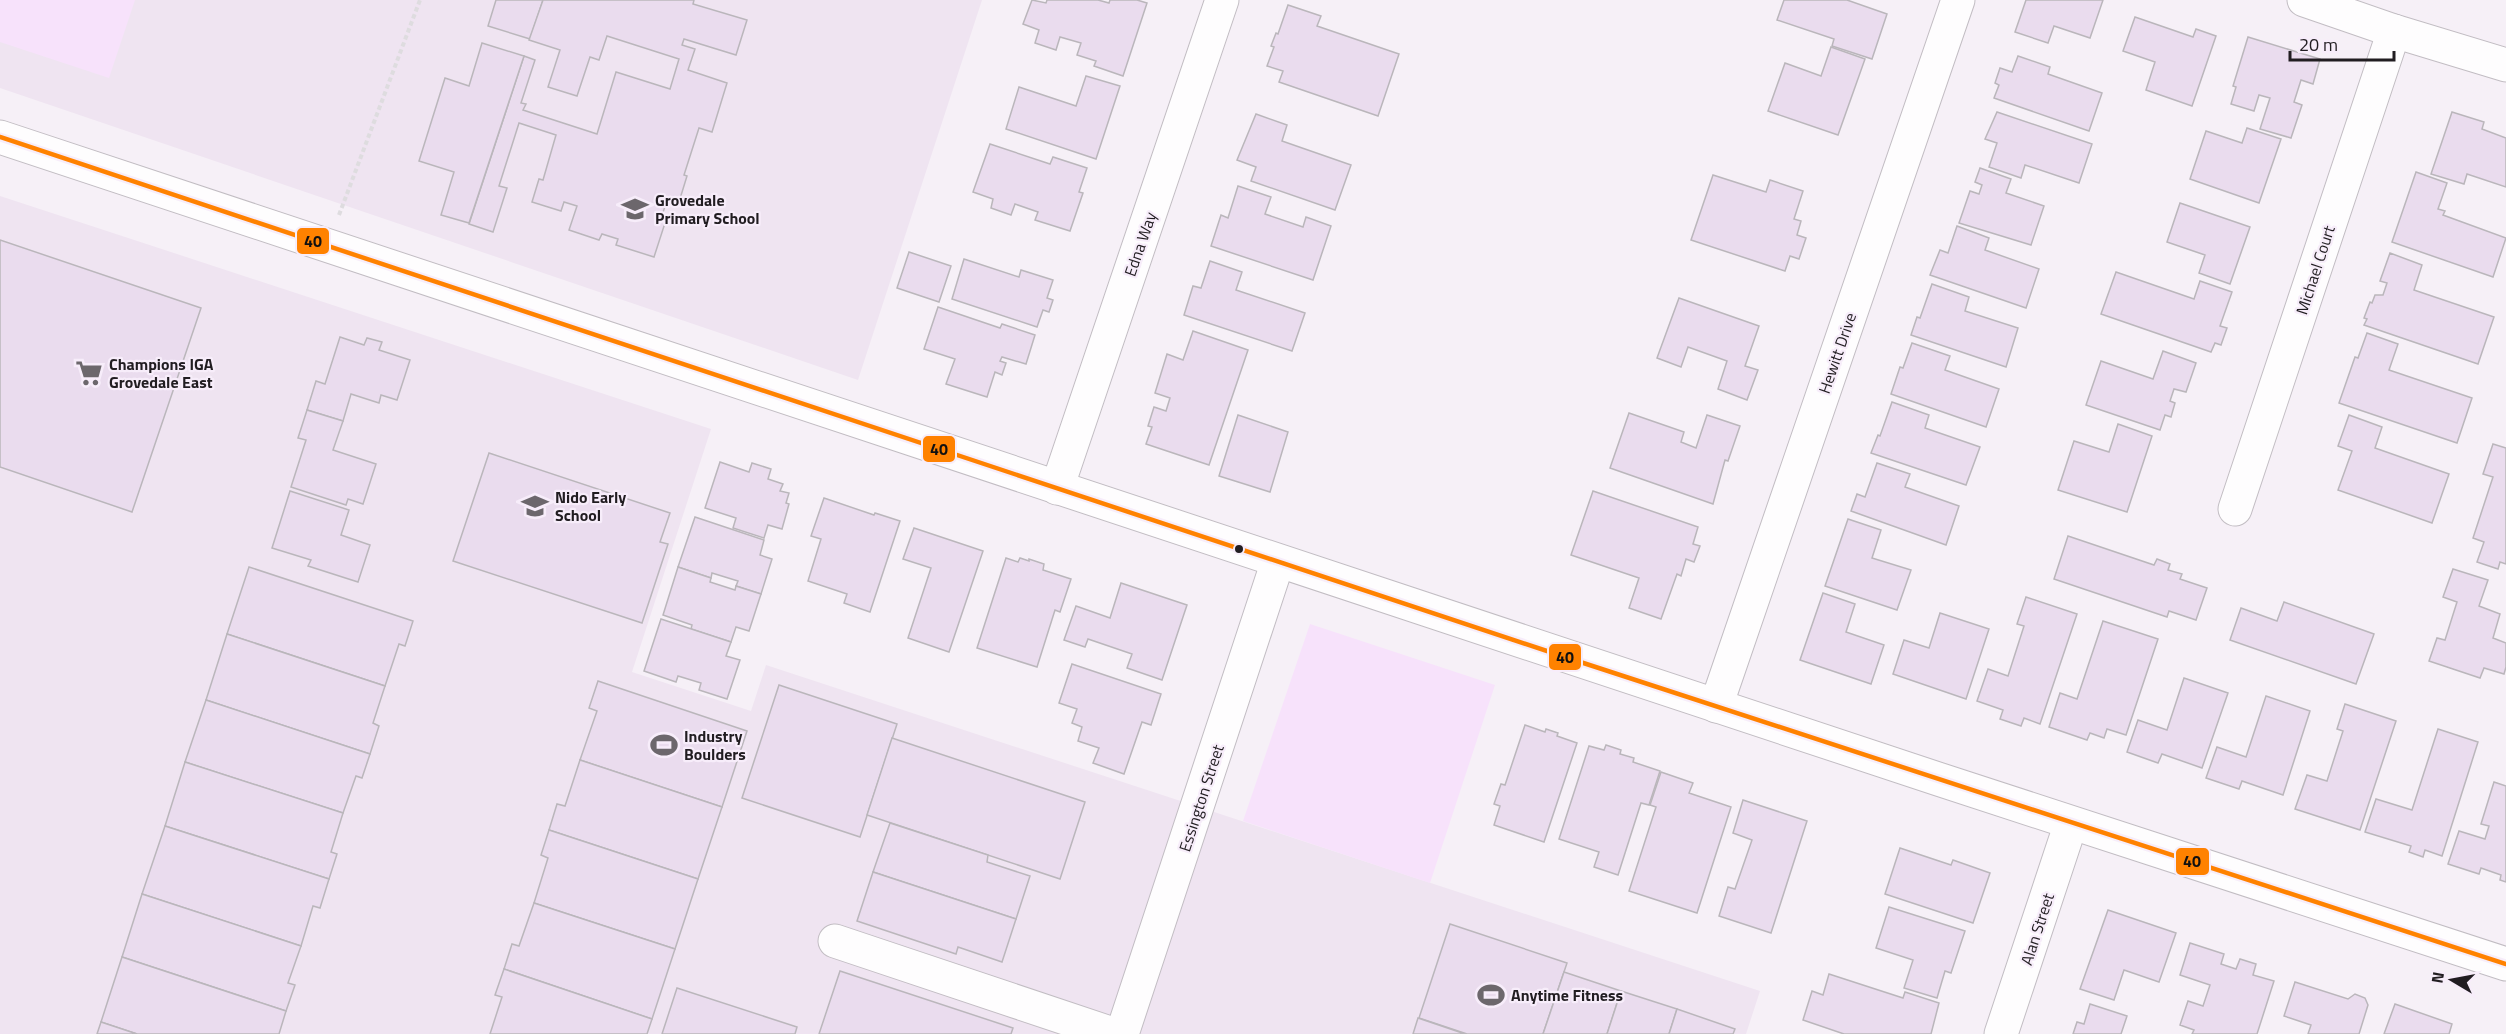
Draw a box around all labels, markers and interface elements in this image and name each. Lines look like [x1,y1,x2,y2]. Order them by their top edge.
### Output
scale bar [2290,24,2394,62]
text: 20 m [2299,31,2338,58]
place label: Grovedale Primary School [655,188,760,230]
school or university icon: Grovedale Primary School [620,194,650,224]
street label: Edna Way [1118,208,1162,280]
street label: Michael Court [2289,222,2341,318]
line badge: 40 [296,227,330,255]
text: 40 [304,229,322,253]
street label: Hewitt Drive [1812,309,1862,397]
place label: Champions IGA Grovedale East [109,352,214,394]
supermarket icon: Champions IGA Grovedale East [74,358,104,388]
line badge: 40 [922,435,956,463]
text: 40 [930,437,948,461]
place label: Nido Early School [555,485,626,527]
school or university icon: Nido Early School [520,491,550,521]
unlabelled marker [1233,543,1245,555]
line badge: 40 [1548,643,1582,671]
text: 40 [1556,645,1574,669]
place label: Industry Boulders [684,724,746,766]
sports icon: Industry Boulders [649,730,679,760]
street label: Essington Street [1172,741,1230,855]
line badge: 40 [2175,847,2210,876]
text: 40 [2183,849,2201,873]
street label: Alan Street [2014,889,2060,968]
north arrow [2422,950,2482,1010]
text: N [2424,970,2450,985]
sports icon: Anytime Fitness [1476,980,1506,1010]
place label: Anytime Fitness [1511,983,1623,1007]

